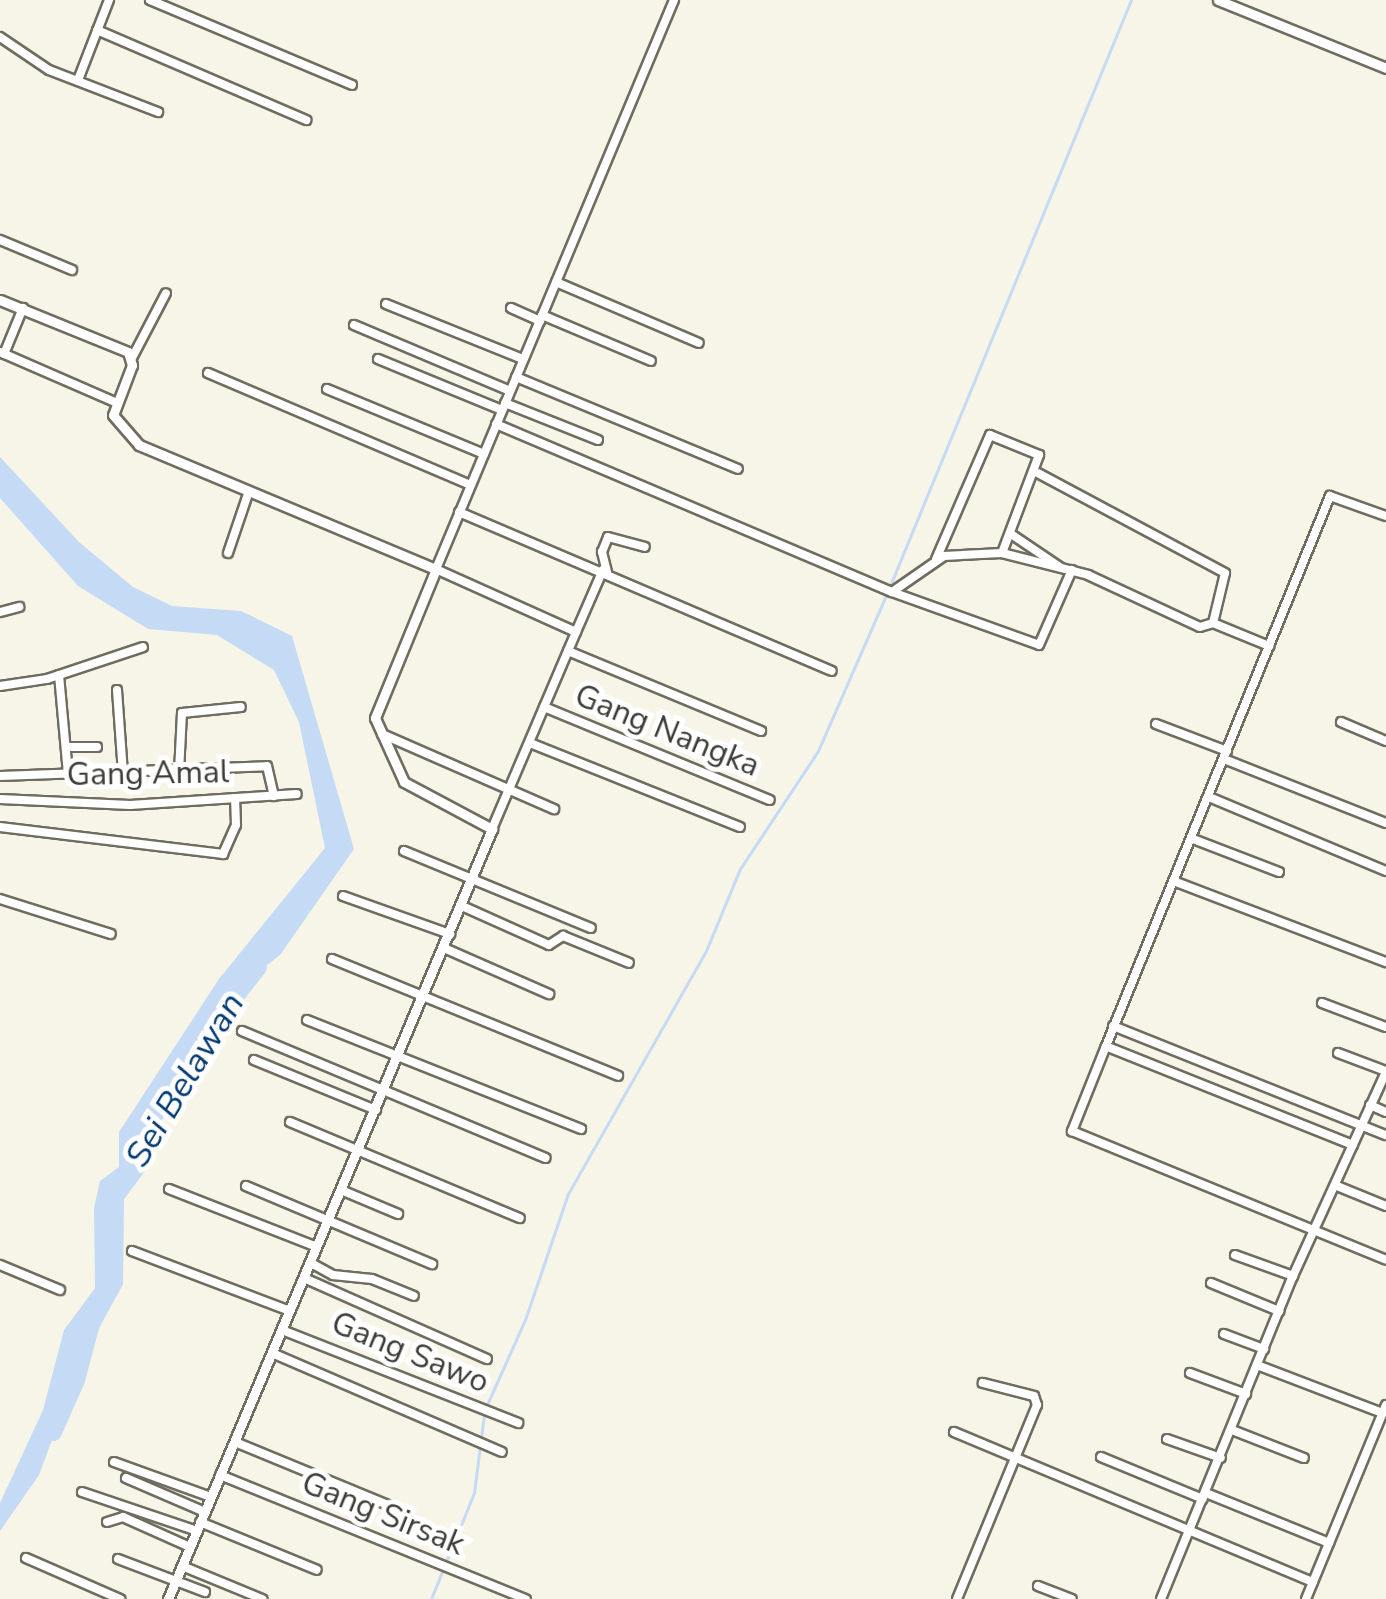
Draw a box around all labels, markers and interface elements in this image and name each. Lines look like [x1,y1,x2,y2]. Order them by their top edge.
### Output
street label: Gang Nangka [569,677,765,785]
street label: Gang Amal [66,753,230,795]
water label: Sei Belawan [117,985,253,1175]
street label: Gang Sawo [326,1304,494,1402]
street label: Gang Sirsak [296,1464,470,1564]

